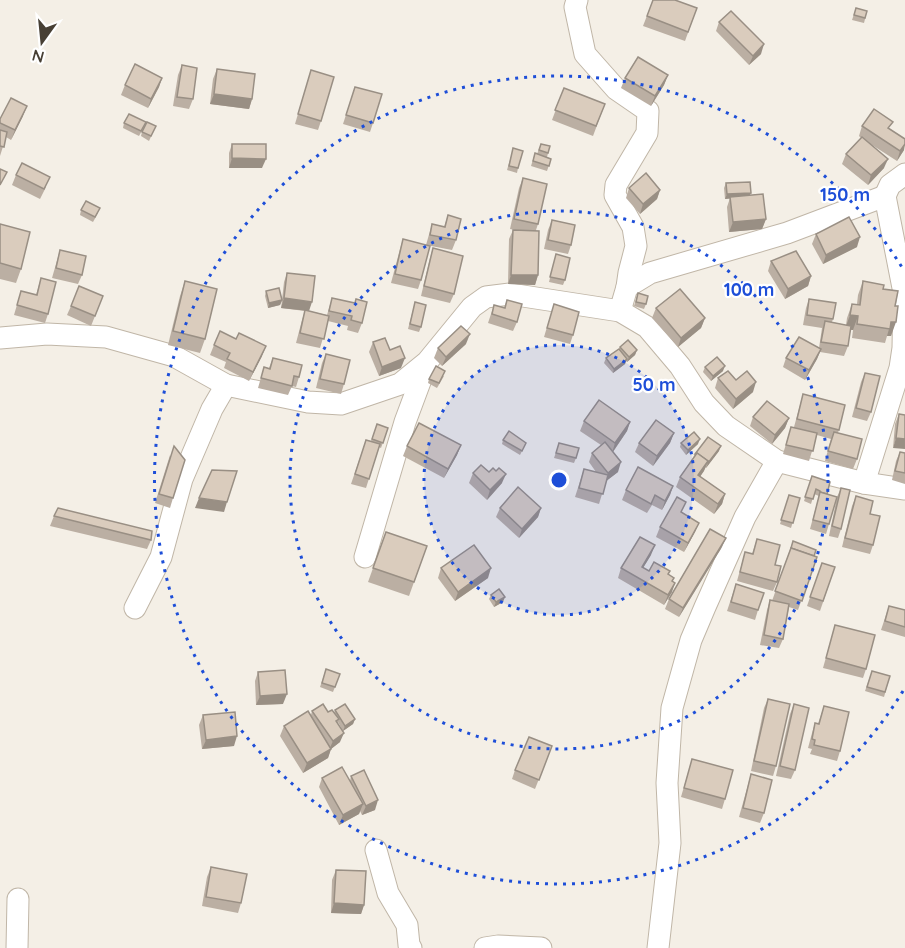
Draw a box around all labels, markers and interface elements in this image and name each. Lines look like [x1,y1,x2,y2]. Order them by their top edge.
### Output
north arrow [12,12,72,72]
text: N [30,45,46,68]
text: 150 m [820,183,870,206]
text: 100 m [724,278,774,301]
text: 50 m [632,373,676,396]
centre of rings [549,470,569,490]

